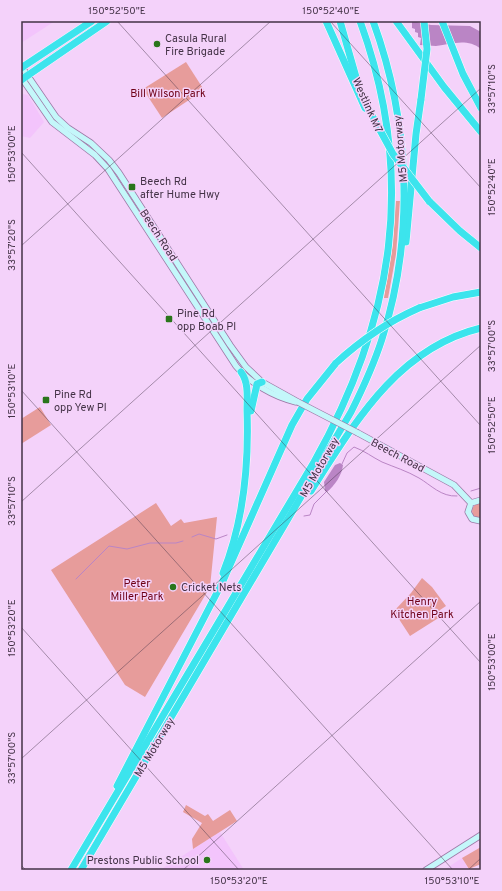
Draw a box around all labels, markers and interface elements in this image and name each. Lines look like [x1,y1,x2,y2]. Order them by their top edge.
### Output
text: 150°52'50"E [88,5,146,18]
text: 150°52'40"E [302,5,360,18]
place label: Casula Rural Fire Brigade [165,32,227,59]
marker: Casula Rural Fire Brigade [152,39,162,49]
text: 33°57'10"S [486,64,499,114]
street label: Westlink M7 [349,76,386,135]
park label: Bill Wilson Park [130,87,206,101]
street label: M5 Motorway [391,115,411,183]
text: 150°53'00"E [6,125,19,183]
text: 150°52'40"E [486,158,499,216]
place label: Beech Rd after Hume Hwy [140,175,220,202]
marker: Beech Rd after Hume Hwy [127,182,137,192]
street label: Beech Road [136,207,180,264]
text: 33°57'20"S [6,219,19,271]
place label: Pine Rd opp Boab Pl [177,307,236,334]
marker: Pine Rd opp Boab Pl [164,314,174,324]
text: 33°57'00"S [486,320,499,372]
text: 150°53'10"E [6,364,19,418]
place label: Pine Rd opp Yew Pl [54,388,107,415]
marker: Pine Rd opp Yew Pl [41,395,51,405]
text: 150°52'50"E [486,396,499,454]
street label: M5 Motorway [297,435,343,500]
street label: Beech Road [368,436,427,476]
text: 33°57'10"S [6,476,19,526]
park label: Peter Miller Park [111,577,164,604]
place label: Cricket Nets [181,581,242,595]
marker: Cricket Nets [168,582,178,592]
park label: Henry Kitchen Park [390,595,454,622]
text: 150°53'20"E [6,599,19,657]
text: 150°53'00"E [486,633,499,691]
street label: M5 Motorway [132,715,178,780]
text: 33°57'00"S [6,732,19,784]
place label: Prestons Public School [87,854,199,868]
marker: Prestons Public School [202,855,212,865]
text: 150°53'20"E [210,875,268,888]
text: 150°53'10"E [425,875,479,888]

